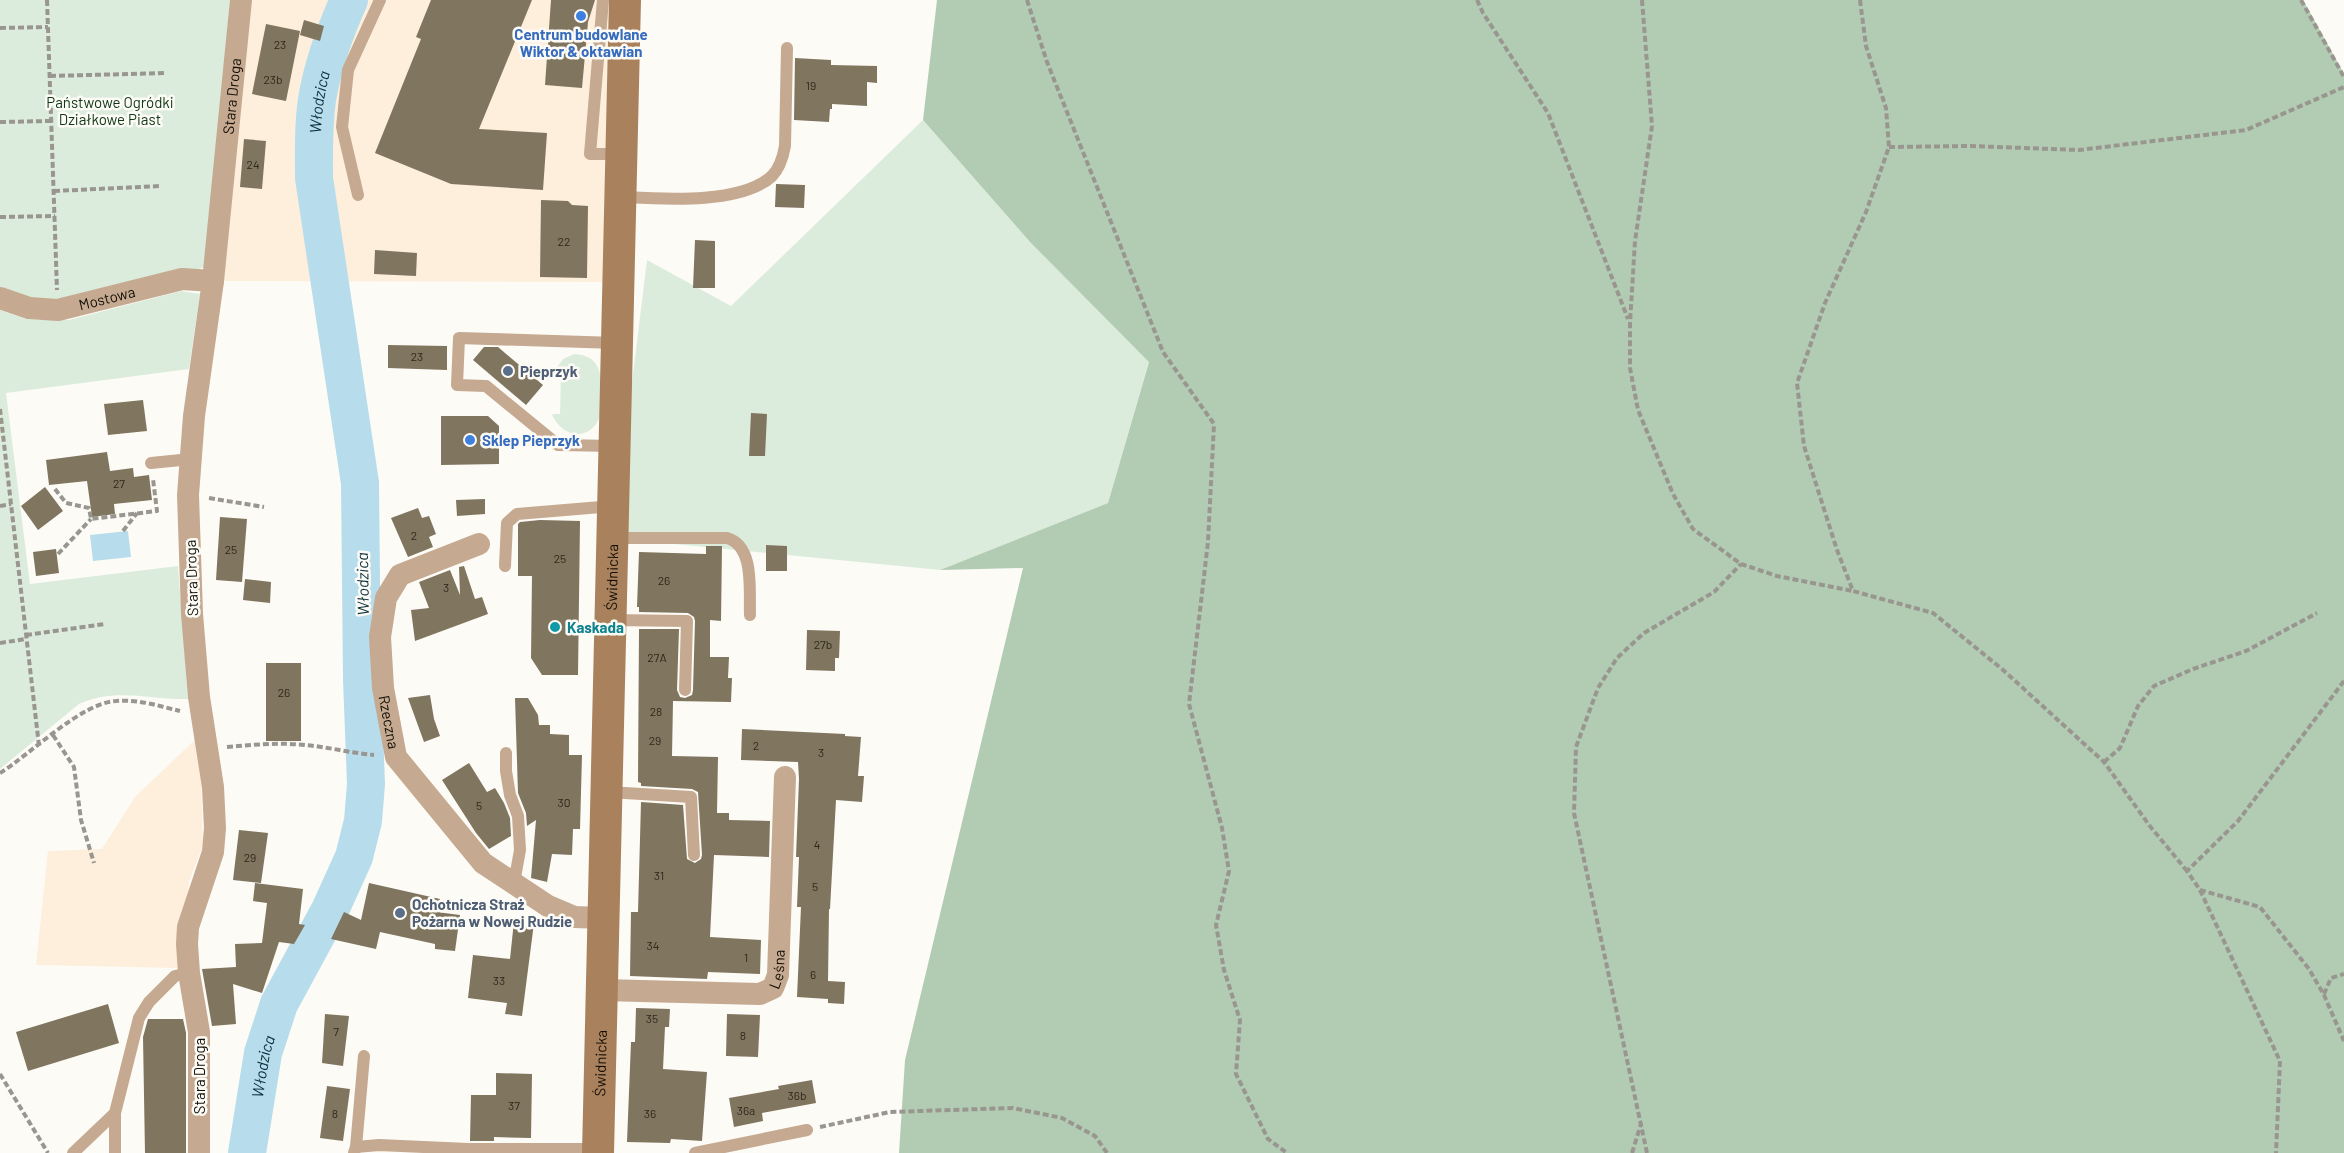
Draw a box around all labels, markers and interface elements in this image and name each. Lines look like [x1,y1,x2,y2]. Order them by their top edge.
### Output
marker: Centrum budowlane Wiktor & oktawian [574,9,588,23]
place label: Centrum budowlane Wiktor & oktawian [514,25,648,60]
house number: 23 [274,37,286,51]
street label: Stara Droga [219,57,244,135]
water label: Włodzica [305,69,332,134]
house number: 23b [263,72,283,86]
house number: 19 [806,78,816,92]
park label: Państwowe Ogródki Działkowe Piast [46,93,174,128]
house number: 24 [246,157,260,171]
house number: 22 [558,234,570,248]
street label: Mostowa [77,282,137,314]
house number: 23 [411,349,423,363]
place label: Pieprzyk [520,362,578,380]
marker: Pieprzyk [501,364,515,378]
place label: Sklep Pieprzyk [482,431,580,449]
marker: Sklep Pieprzyk [463,433,477,447]
house number: 27 [113,476,125,490]
house number: 2 [411,528,417,542]
street label: Stara Droga [181,539,201,617]
house number: 25 [225,542,237,556]
street label: Świdnicka [602,544,621,611]
house number: 25 [554,551,566,565]
water label: Włodzica [352,552,372,616]
house number: 26 [658,573,670,587]
house number: 3 [443,580,449,594]
place label: Kaskada [567,618,624,636]
marker: Kaskada [548,620,562,634]
house number: 27b [814,637,832,651]
house number: 27A [647,650,667,664]
house number: 26 [278,685,290,699]
street label: Rzeczna [376,694,403,750]
house number: 28 [650,704,662,718]
house number: 29 [649,733,661,747]
house number: 2 [753,738,759,752]
house number: 3 [818,745,824,759]
house number: 30 [558,795,570,809]
house number: 5 [476,798,482,812]
house number: 4 [814,837,820,851]
house number: 29 [244,850,256,864]
house number: 31 [654,868,664,882]
house number: 5 [812,879,818,893]
place label: Ochotnicza Straż Pożarna w Nowej Rudzie [412,895,572,930]
marker: Ochotnicza Straż Pożarna w Nowej Rudzie [393,906,407,920]
house number: 34 [647,938,659,952]
street label: Leśna [765,949,788,991]
house number: 1 [744,950,748,964]
house number: 6 [810,967,816,981]
house number: 33 [493,973,505,987]
house number: 35 [646,1011,658,1025]
house number: 7 [333,1024,339,1038]
house number: 8 [740,1028,746,1042]
street label: Świdnicka [590,1030,610,1096]
water label: Włodzica [247,1033,278,1099]
street label: Stara Droga [190,1038,208,1114]
house number: 36b [788,1088,806,1102]
house number: 37 [508,1098,520,1112]
house number: 36a [737,1103,755,1117]
house number: 8 [332,1106,338,1120]
house number: 36 [644,1106,656,1120]

